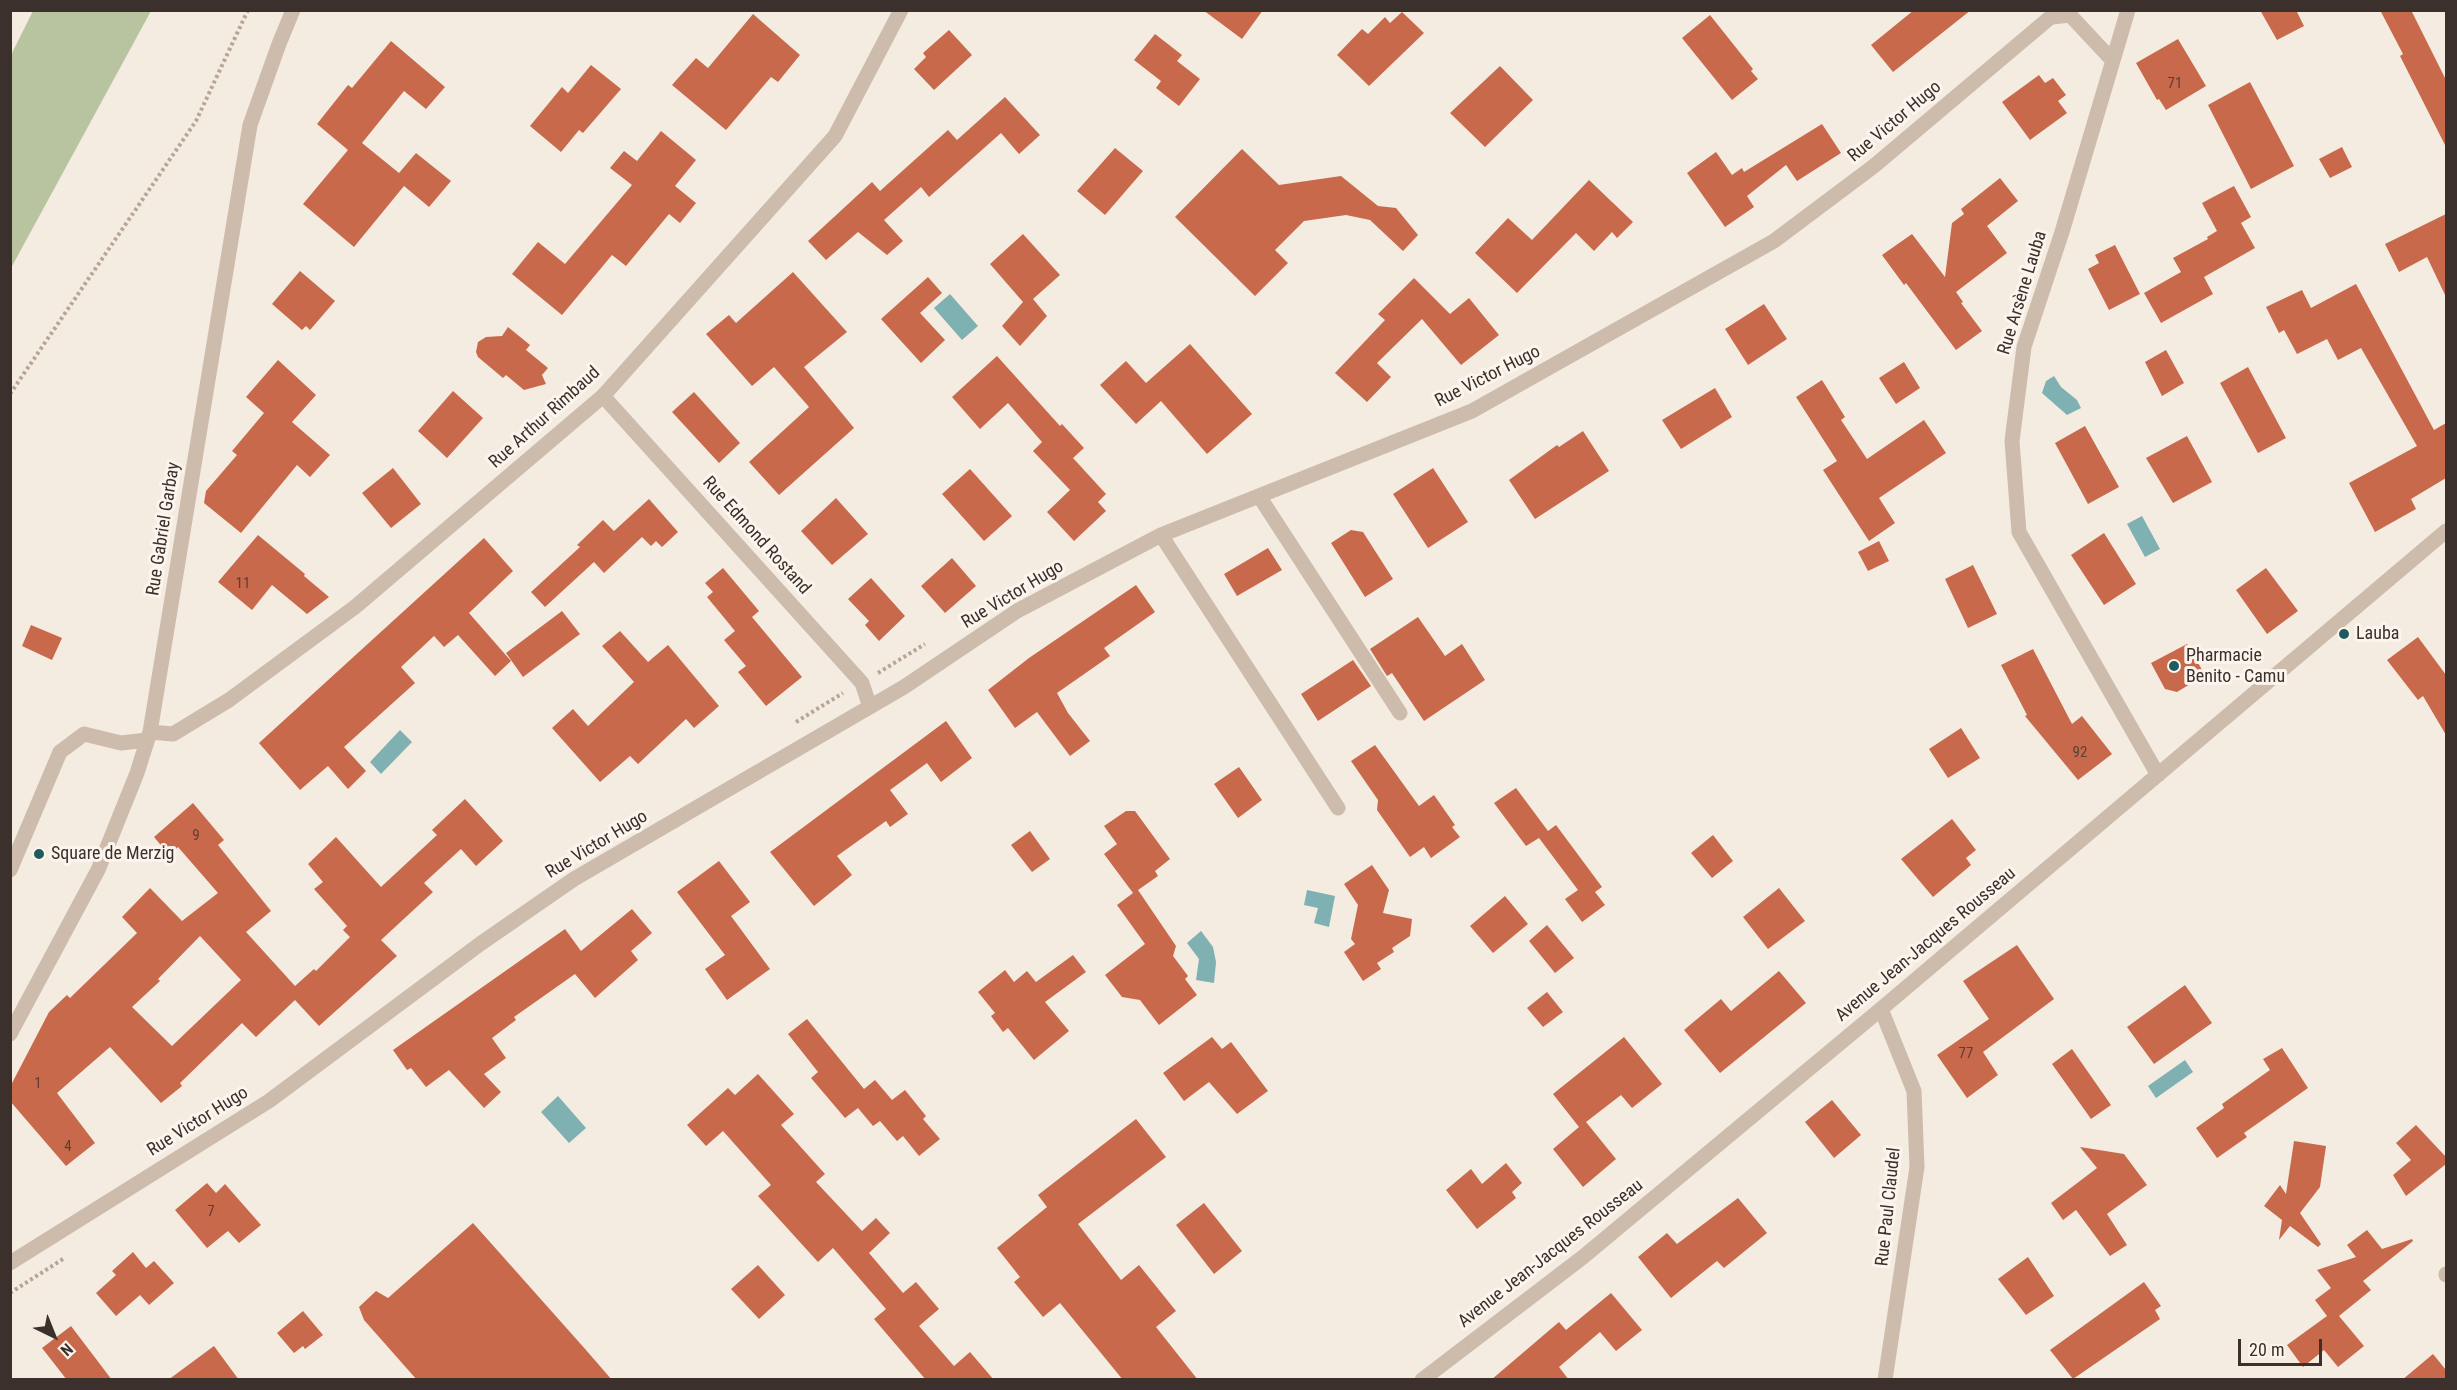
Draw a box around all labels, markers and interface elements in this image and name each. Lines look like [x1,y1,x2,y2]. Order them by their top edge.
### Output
house number: 71 [2168,75,2182,93]
street label: Rue Victor Hugo [1844,77,1946,167]
street label: Rue Arsène Lauba [1994,229,2052,357]
street label: Rue Victor Hugo [1432,341,1544,413]
street label: Rue Arthur Rimbaud [485,363,605,473]
street label: Rue Gabriel Garbay [143,461,185,597]
street label: Rue Edmond Rostand [697,473,815,599]
street label: Rue Victor Hugo [958,556,1068,634]
house number: 11 [236,575,250,593]
place label: Lauba [2356,623,2399,645]
marker: Lauba [2337,627,2351,641]
place label: Pharmacie Benito - Camu [2186,645,2285,688]
marker: Pharmacie Benito - Camu [2167,659,2181,673]
house number: 92 [2073,744,2087,762]
street label: Rue Victor Hugo [542,806,652,884]
house number: 9 [192,827,200,845]
place label: Square de Merzig [51,843,174,865]
marker: Square de Merzig [32,847,46,861]
street label: Avenue Jean-Jacques Rousseau [1832,863,2020,1027]
house number: 77 [1959,1045,1973,1063]
house number: 1 [34,1075,42,1093]
street label: Rue Victor Hugo [144,1082,252,1162]
house number: 4 [64,1138,72,1156]
street label: Rue Paul Claudel [1872,1146,1906,1268]
street label: Avenue Jean-Jacques Rousseau [1454,1175,1648,1333]
house number: 7 [207,1203,215,1221]
north arrow [24,1306,84,1366]
scale bar [2241,1327,2325,1365]
text: N [57,1339,77,1360]
text: 20 m [2249,1339,2284,1360]

